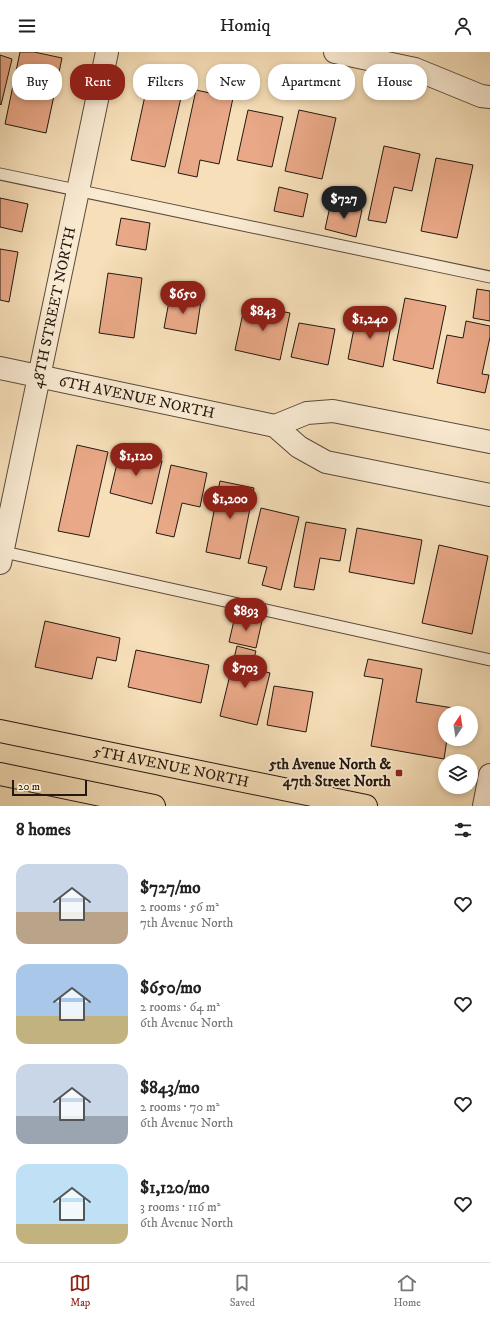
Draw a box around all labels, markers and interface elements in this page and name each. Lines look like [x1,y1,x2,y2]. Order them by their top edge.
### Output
icon: menu [16,15,38,37]
text: Homiq [220,15,270,37]
icon: person [452,15,474,37]
chip: Buy [12,64,62,100]
chip: Rent [70,64,125,100]
chip: Filters [133,64,198,100]
chip: New [206,64,260,100]
chip: Apartment [268,64,355,100]
chip: House [363,64,427,100]
pin: $727 [320,186,368,220]
text: $727 [331,191,357,207]
street label: 48TH STREET NORTH [28,225,80,390]
pin: $650 [159,281,207,315]
text: $650 [169,286,197,302]
pin: $843 [239,298,287,332]
text: $843 [250,303,276,319]
pin: $1,240 [337,306,403,340]
text: $1,240 [352,311,388,327]
street label: 6TH AVENUE NORTH [57,372,216,423]
pin: $1,120 [103,443,169,477]
text: $1,120 [119,448,153,464]
pin: $1,200 [197,486,263,520]
text: $1,200 [212,491,248,507]
pin: $893 [222,598,270,632]
text: $893 [234,603,258,619]
pin: $703 [221,655,269,689]
text: $703 [232,660,258,676]
north arrow [438,706,478,746]
map controls [438,706,478,794]
street label: 5TH AVENUE NORTH [92,741,251,792]
button: layers [438,754,478,794]
place label: 5th Avenue North & 47th Street North [268,755,391,791]
marker: 5th Avenue North & 47th Street North [394,768,404,778]
scale bar [12,778,87,797]
text: 20 m [18,780,40,794]
text: 8 homes [16,819,71,841]
icon: filters [452,819,474,841]
text: $727/mo [140,877,201,899]
icon: home [48,880,96,928]
icon: heart [452,893,474,915]
text: 2 rooms · 56 m² [140,899,219,915]
text: 7th Avenue North [140,915,233,931]
text: $650/mo [140,977,201,999]
icon: home [48,980,96,1028]
icon: heart [452,993,474,1015]
text: 2 rooms · 64 m² [140,999,220,1015]
text: 6th Avenue North [140,1015,233,1031]
text: $843/mo [140,1077,200,1099]
icon: home [48,1080,96,1128]
icon: heart [452,1093,474,1115]
text: 2 rooms · 70 m² [140,1099,220,1115]
text: 6th Avenue North [140,1115,233,1131]
text: $1,120/mo [140,1177,209,1199]
icon: home [48,1180,96,1228]
icon: heart [452,1193,474,1215]
text: 3 rooms · 116 m² [140,1199,221,1215]
text: 6th Avenue North [140,1215,233,1231]
tab: Map [69,1272,91,1310]
tab: Saved [230,1272,255,1310]
tab: Home [394,1272,421,1310]

